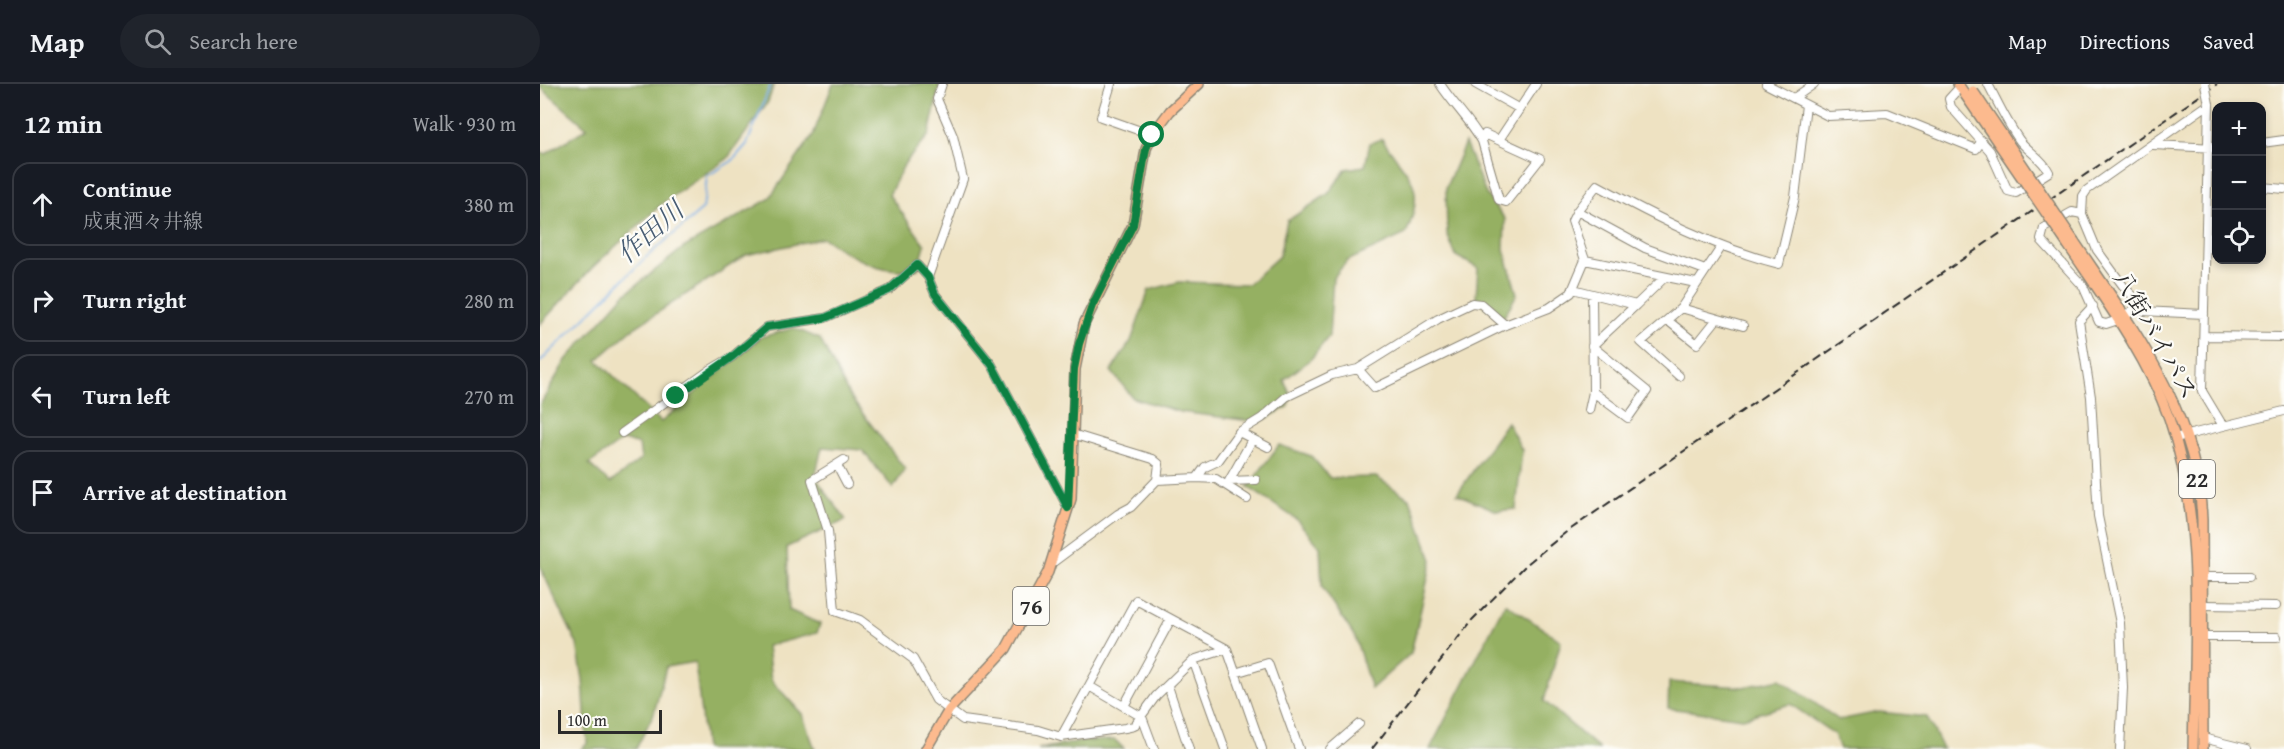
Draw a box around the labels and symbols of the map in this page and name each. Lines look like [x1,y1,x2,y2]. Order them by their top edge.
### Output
route start [1138,121,1164,147]
water label: 作田川 [607,189,694,272]
street label: 八街バイパス [2104,264,2206,406]
route end [662,382,688,408]
road number: 22 [2179,460,2215,498]
road number: 76 [1013,587,1049,625]
scale bar [558,707,662,734]

